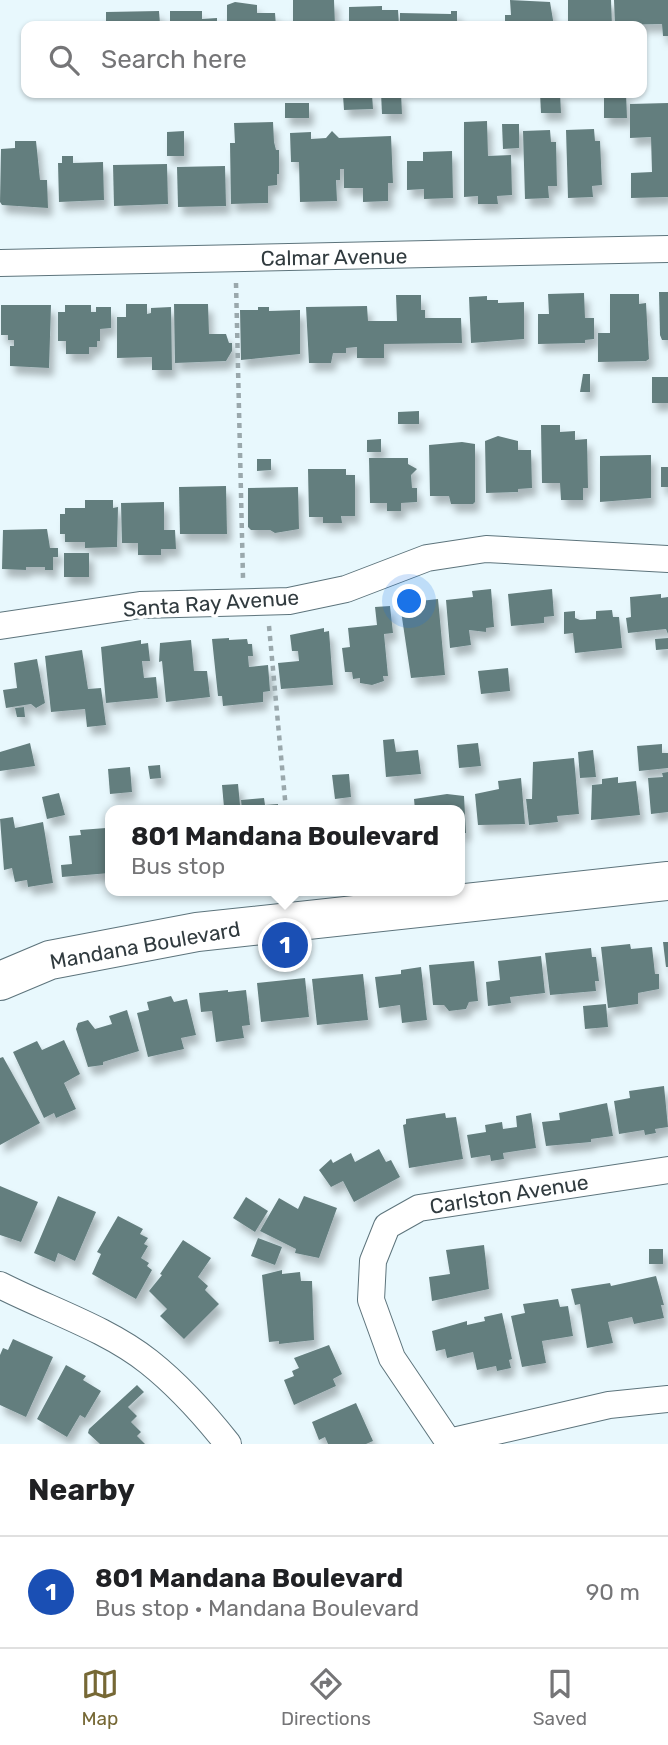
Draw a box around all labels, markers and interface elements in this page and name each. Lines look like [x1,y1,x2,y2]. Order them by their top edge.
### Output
search box [21,21,647,98]
icon: search [45,41,83,79]
text: Search here [101,44,247,75]
street label: Calmar Avenue [260,243,408,271]
street label: Santa Ray Avenue [122,584,300,622]
your location [392,584,426,618]
popup [105,805,465,896]
text: 801 Mandana Boulevard [131,821,439,852]
text: Bus stop [131,852,225,880]
street label: Mandana Boulevard [48,916,242,974]
pin: 1 [262,919,308,971]
street label: Carlston Avenue [428,1169,590,1219]
text: Nearby [28,1472,135,1508]
text: 801 Mandana Boulevard [95,1563,403,1594]
text: 1 [45,1578,57,1606]
text: 90 m [586,1578,640,1606]
text: Bus stop · Mandana Boulevard [95,1594,419,1622]
tab: Map [81,1665,119,1730]
tab: Directions [281,1665,371,1730]
tab: Saved [533,1665,587,1730]

